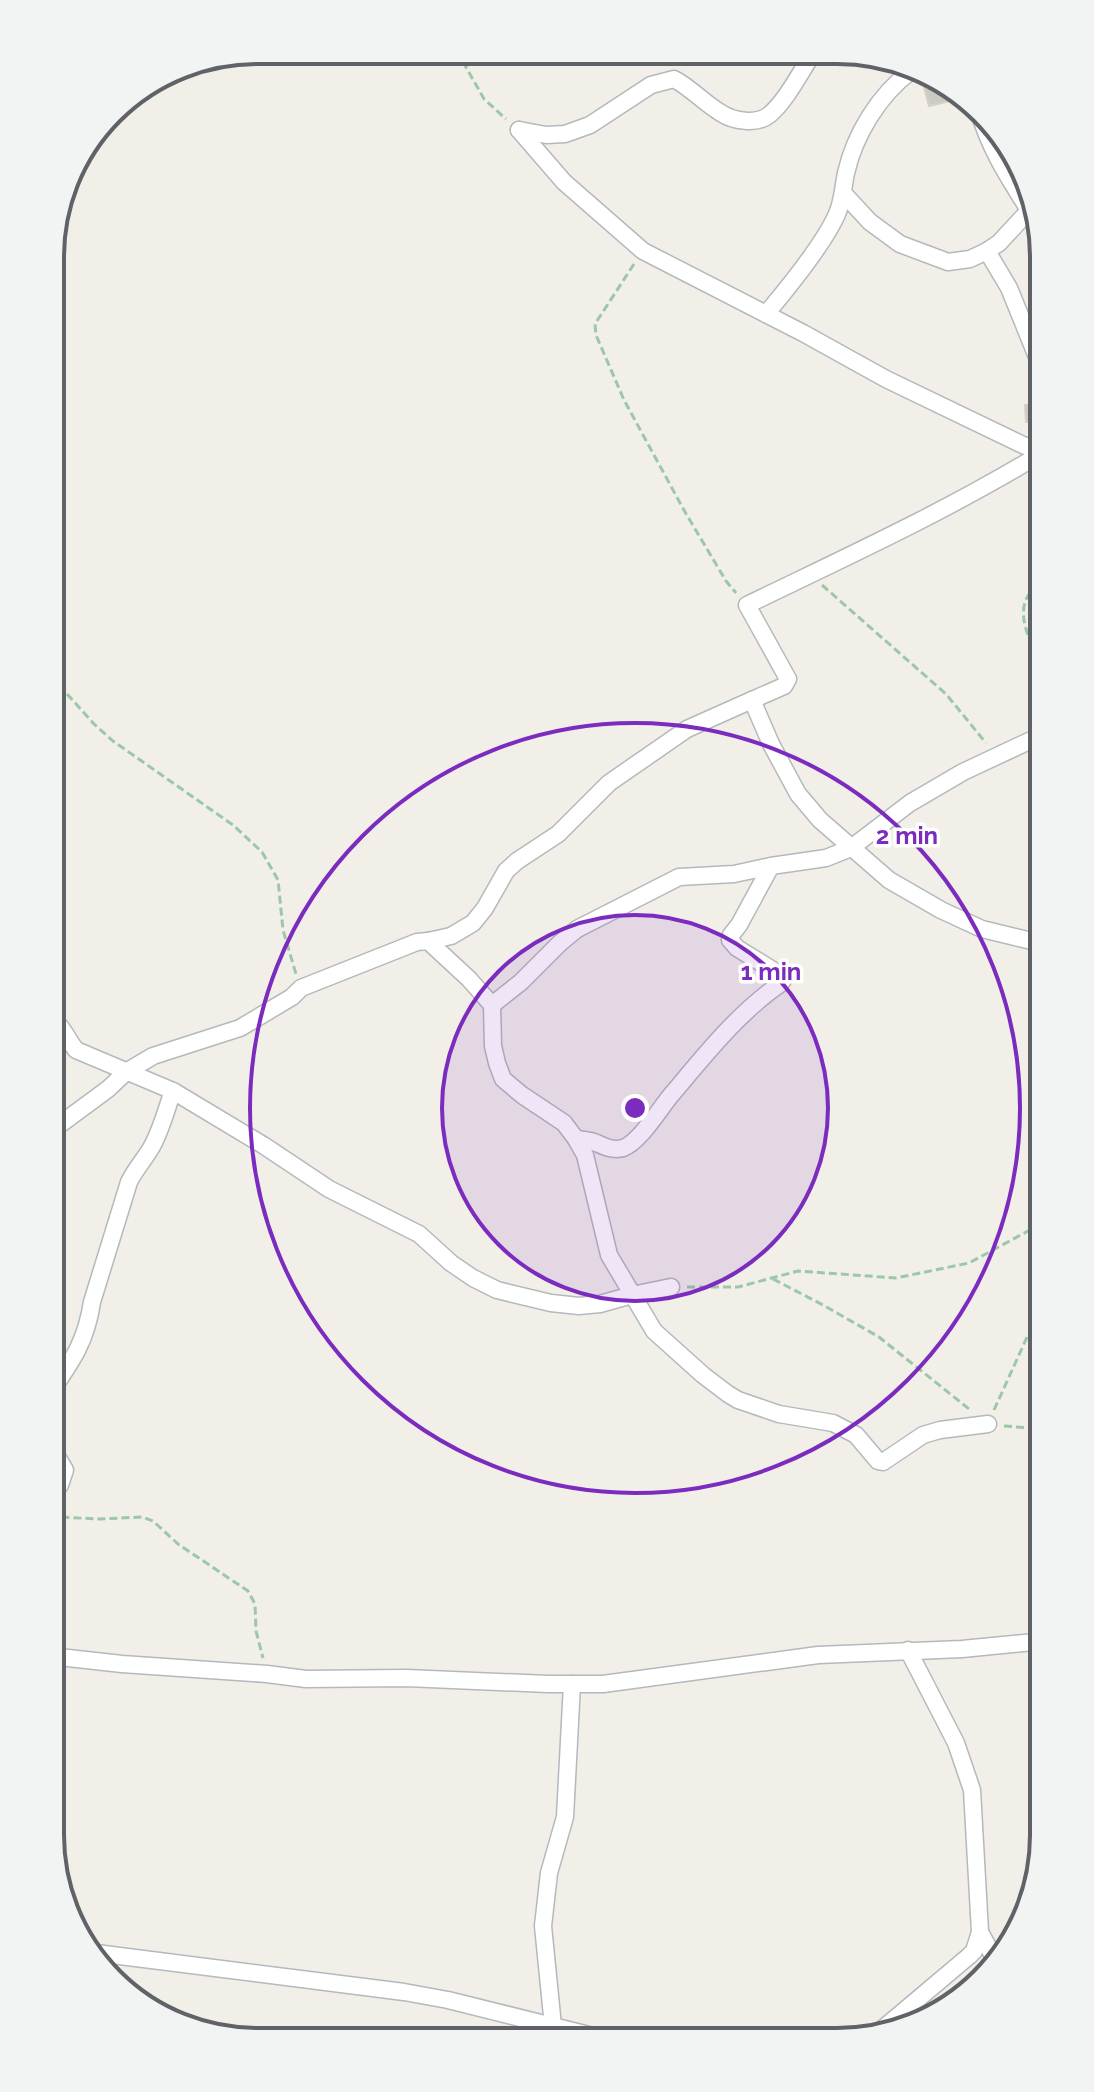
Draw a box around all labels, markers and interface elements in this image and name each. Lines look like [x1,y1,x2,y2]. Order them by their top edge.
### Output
text: 2 min [876,821,938,850]
text: 1 min [741,957,801,986]
centre of rings [621,1094,649,1122]

